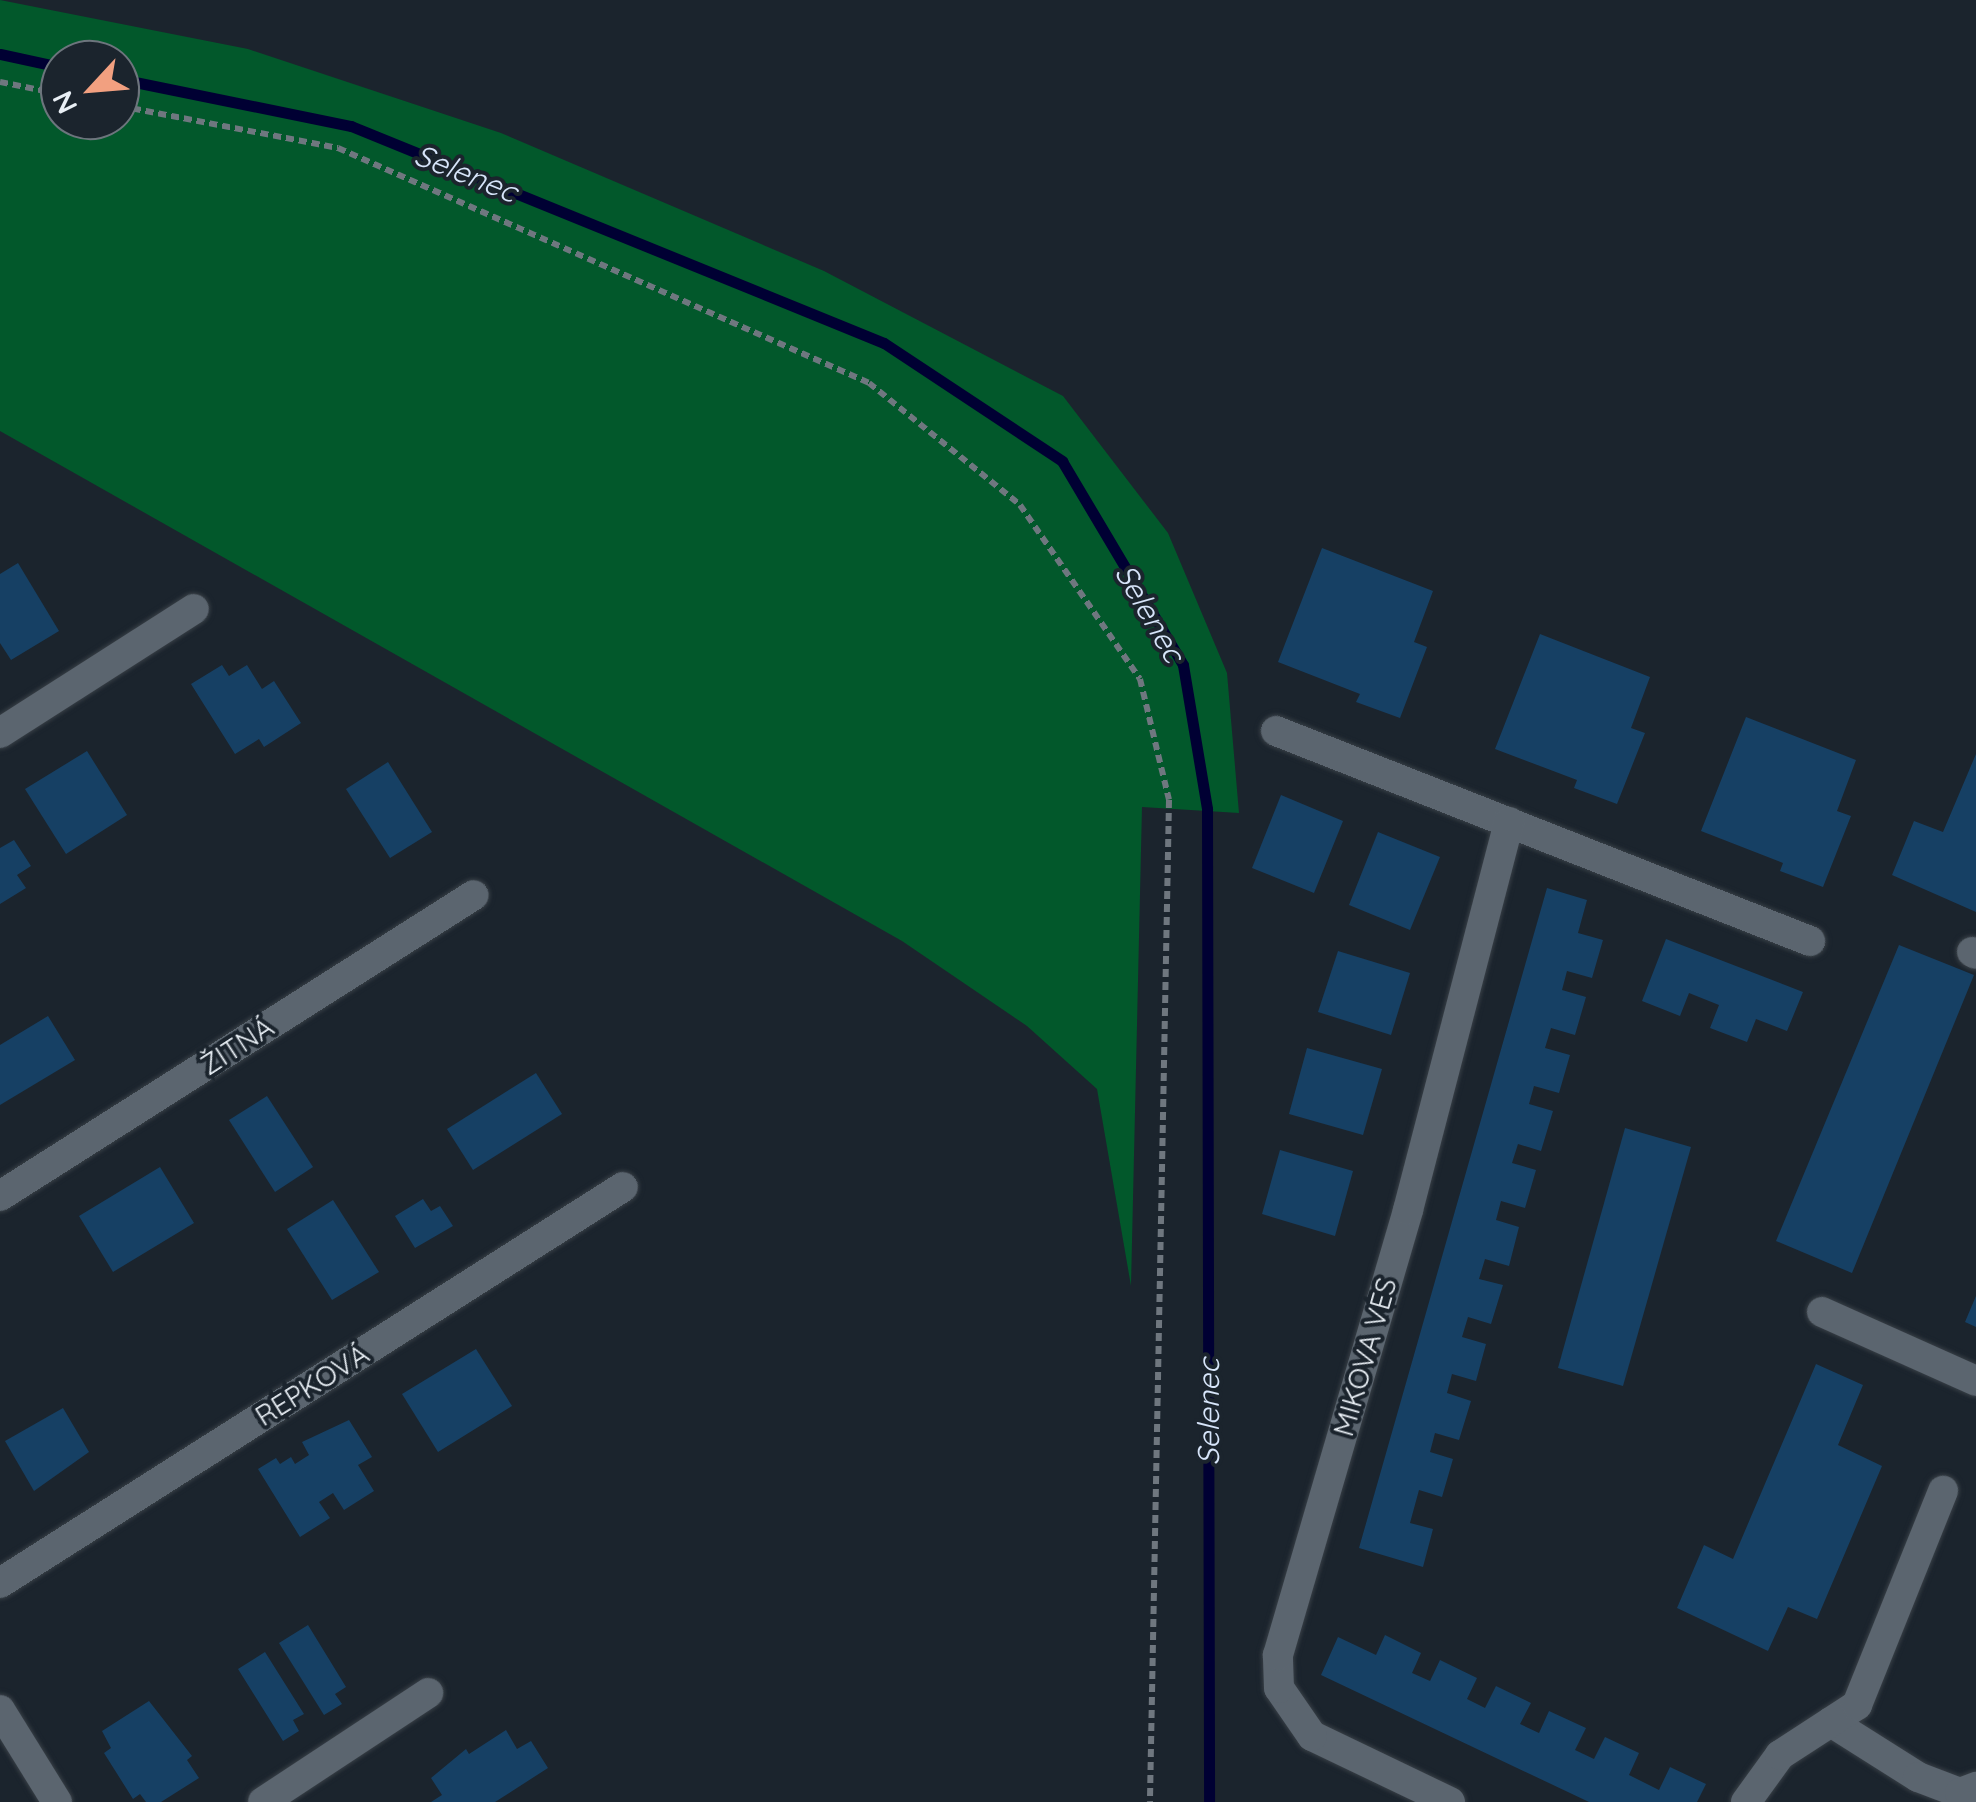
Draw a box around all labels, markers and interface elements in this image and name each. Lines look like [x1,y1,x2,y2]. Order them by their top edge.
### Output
north arrow [40,40,140,140]
text: N [44,86,85,119]
water label: Selenec [410,136,522,210]
water label: Selenec [1108,558,1192,668]
street label: ŽITNÁ [194,1010,280,1082]
street label: MIKOVA VES [1326,1274,1404,1440]
street label: REPKOVÁ [249,1337,375,1433]
water label: Selenec [1190,1358,1226,1466]

